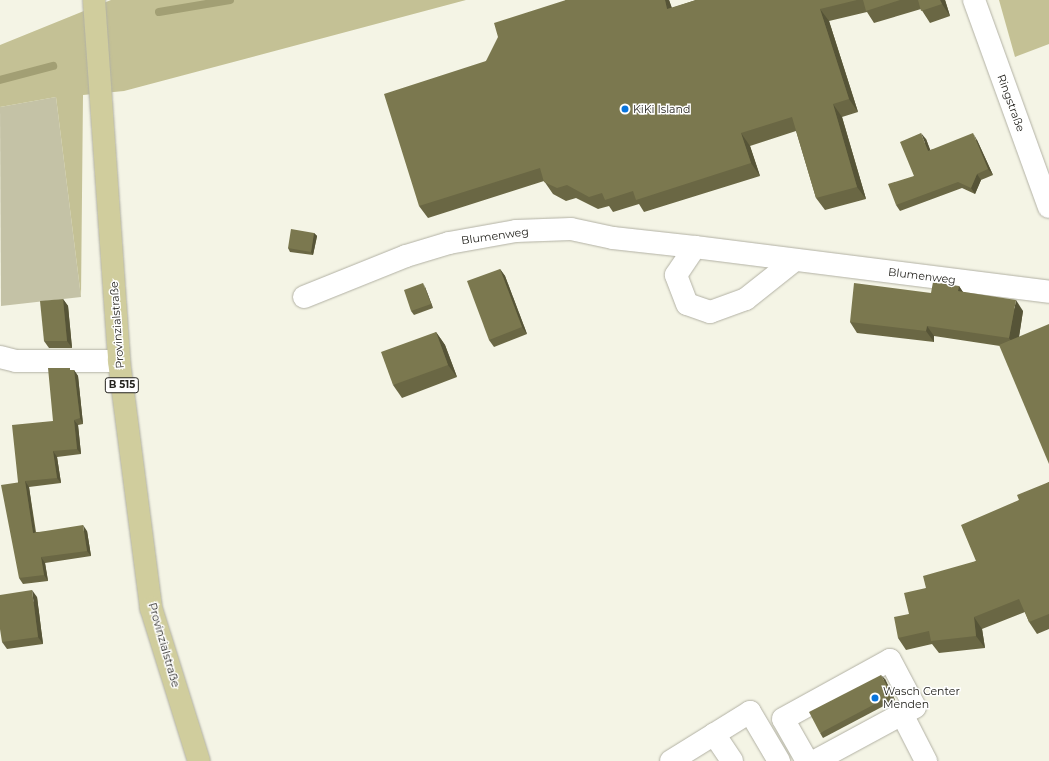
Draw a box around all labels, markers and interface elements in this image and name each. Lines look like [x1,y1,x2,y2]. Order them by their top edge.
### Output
street label: Ringstraße [995,72,1027,134]
place label: KiKi Island [633,102,690,116]
marker: KiKi Island [620,104,630,114]
street label: Blumenweg [460,225,530,247]
street label: Blumenweg [887,265,957,287]
street label: Provinzialstraße [107,281,127,369]
road number: B 515 [104,377,140,393]
street label: Provinzialstraße [146,601,182,689]
place label: Wasch Center Menden [883,685,960,711]
marker: Wasch Center Menden [870,693,880,703]

